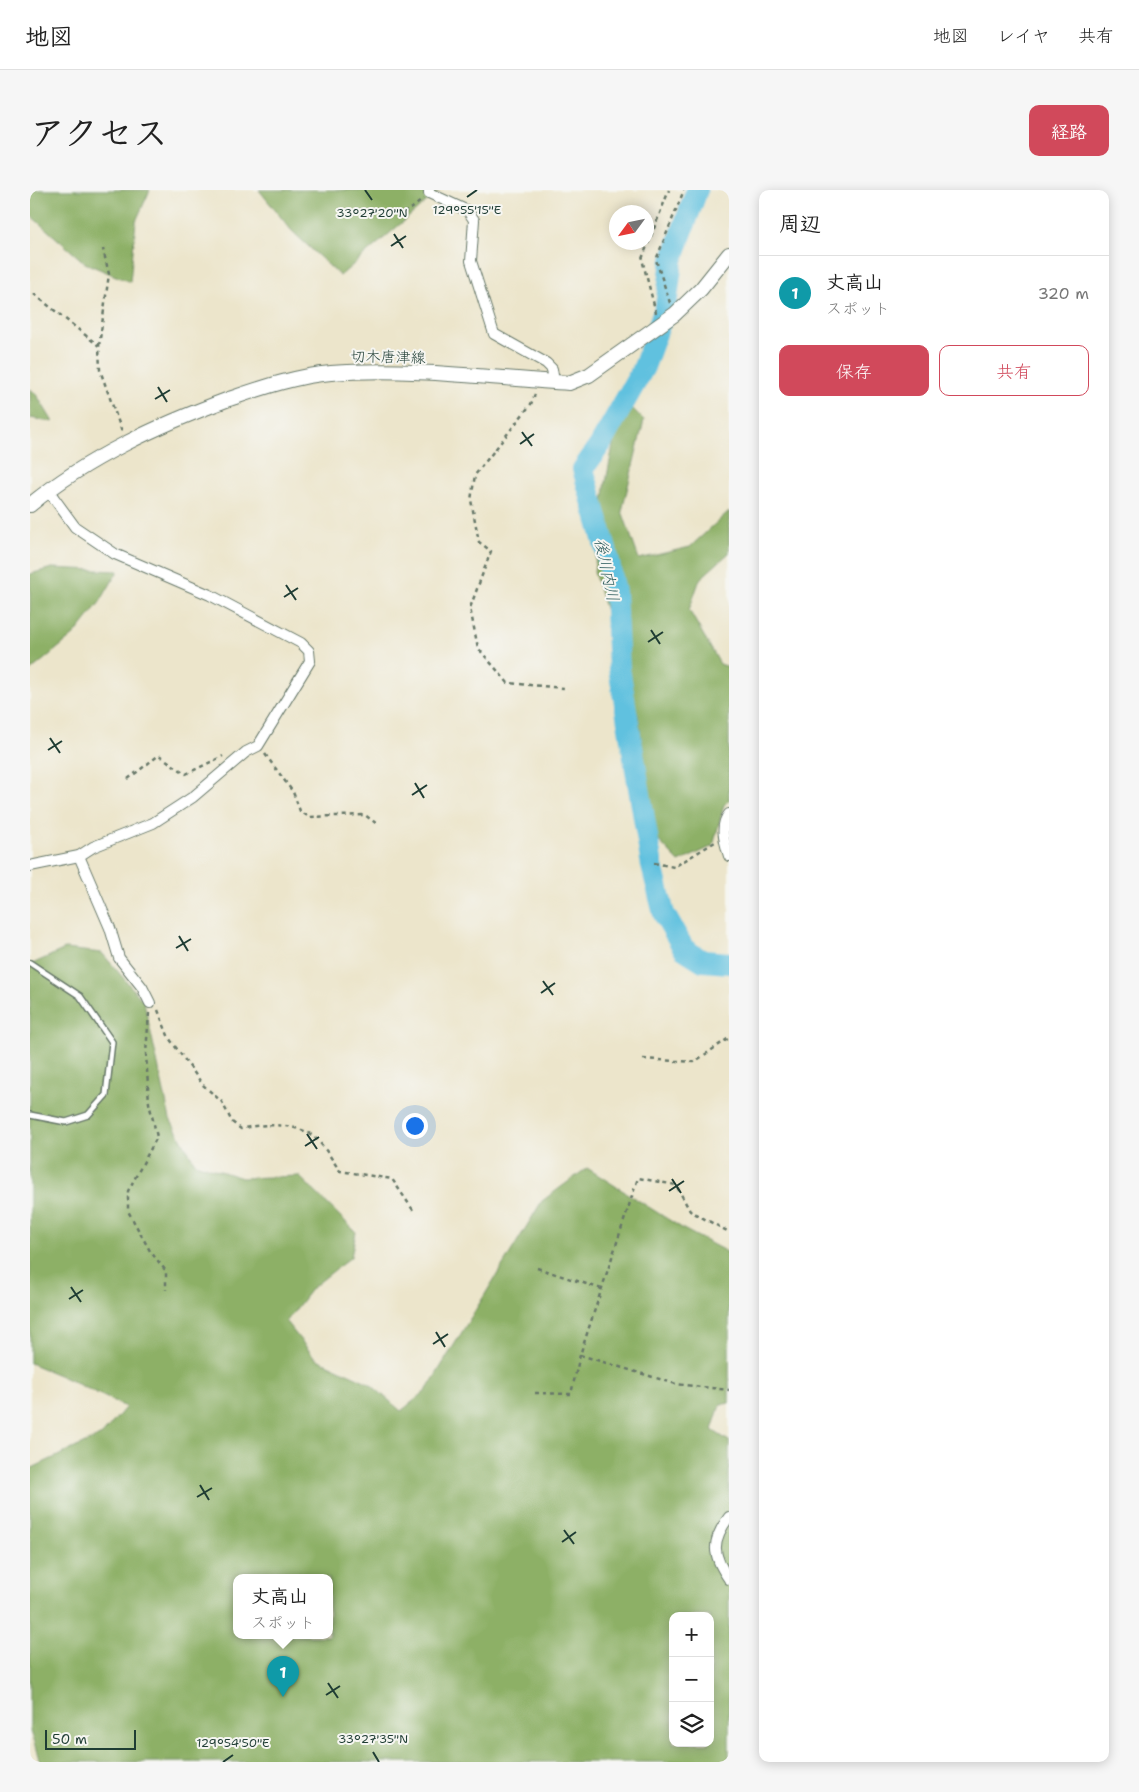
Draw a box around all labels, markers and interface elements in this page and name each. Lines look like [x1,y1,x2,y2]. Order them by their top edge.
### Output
text: 地図 [25,21,73,53]
text: 地図 [933,24,969,48]
text: レイヤ [997,24,1050,48]
text: 共有 [1078,24,1114,48]
button: 経路 [1029,105,1109,156]
text: アクセス [30,109,168,156]
text: 129°55'15"E [433,202,501,218]
text: 33°27'20"N [336,205,408,221]
north arrow [609,205,654,250]
text: 周辺 [779,210,821,238]
text: 丈高山 [826,270,883,295]
text: 1 [791,283,799,304]
text: 320 m [1038,283,1089,304]
text: スポット [826,298,890,319]
button: 保存 [779,345,929,396]
button: 共有 [939,345,1089,396]
street label: 切木唐津線 [350,346,426,368]
water label: 後川内川 [590,537,624,603]
your location [402,1113,428,1139]
popup [233,1574,333,1639]
text: 丈高山 [251,1584,308,1609]
text: スポット [251,1612,315,1633]
map controls [669,1612,714,1747]
button: + [669,1612,714,1657]
pin: 1 [267,1656,299,1697]
button: − [669,1657,714,1702]
button: layers [669,1702,714,1747]
scale bar [45,1727,136,1750]
text: 50 m [52,1730,87,1748]
text: 33°27'35"N [338,1731,408,1747]
text: 129°54'50"E [196,1735,270,1751]

